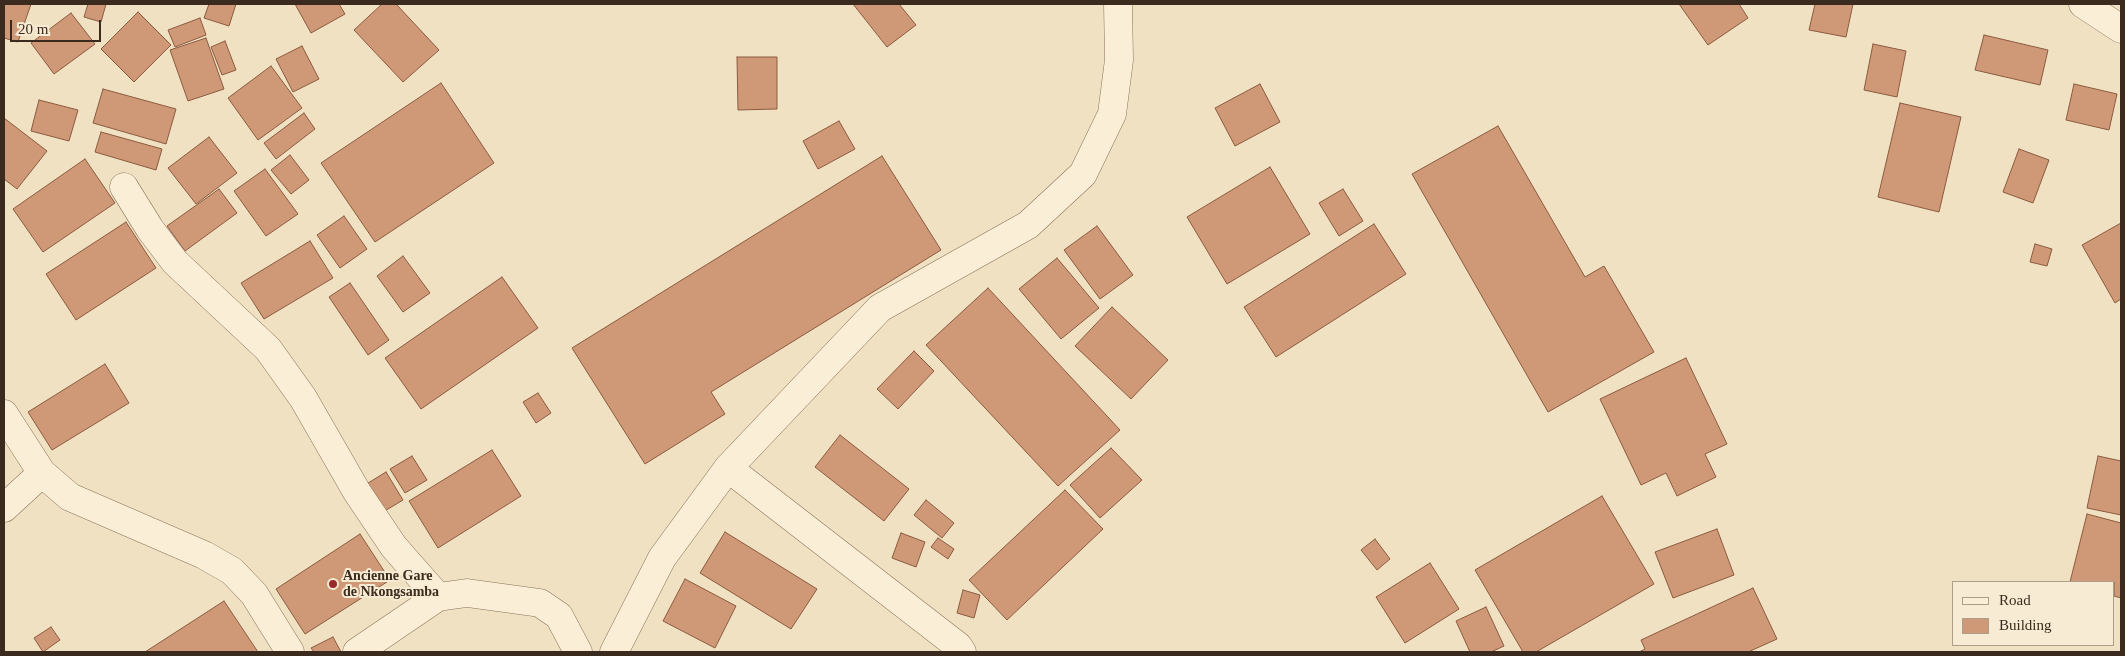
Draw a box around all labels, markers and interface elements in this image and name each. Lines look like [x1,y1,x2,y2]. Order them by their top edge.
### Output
scale bar [12,10,104,42]
text: 20 m [18,21,48,37]
place label: Ancienne Gare de Nkongsamba [343,568,439,600]
marker: Ancienne Gare de Nkongsamba [327,578,339,590]
legend [1952,581,2115,646]
text: Road [1999,592,2031,608]
text: Building [1999,617,2052,633]

